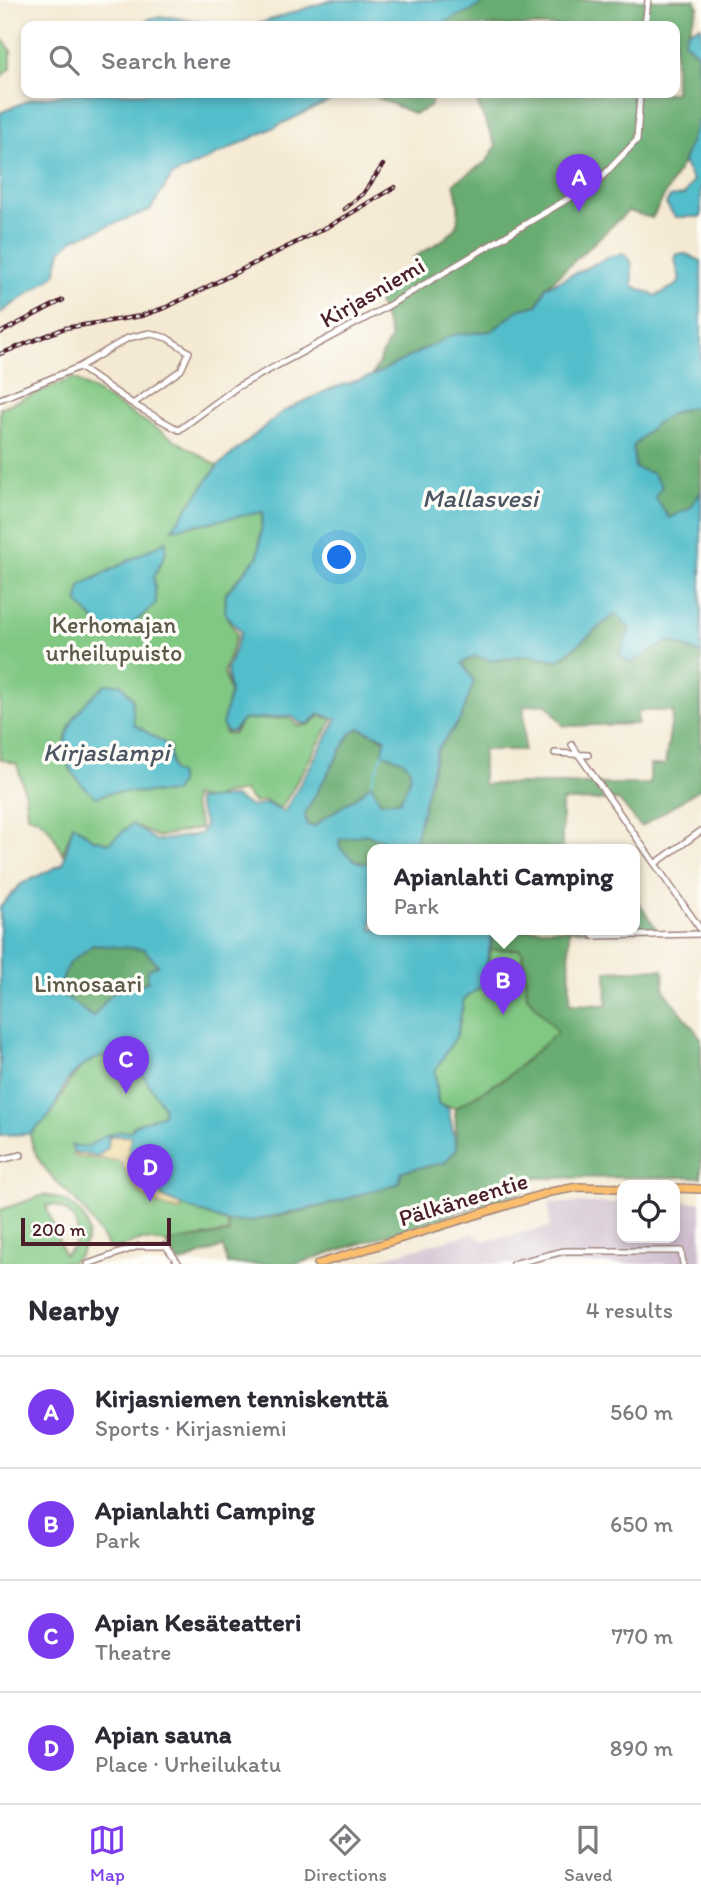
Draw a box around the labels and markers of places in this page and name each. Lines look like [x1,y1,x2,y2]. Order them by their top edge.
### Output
pin: A [556,154,602,212]
pin: B [480,957,526,1015]
pin: C [103,1036,149,1094]
pin: D [127,1144,173,1202]

